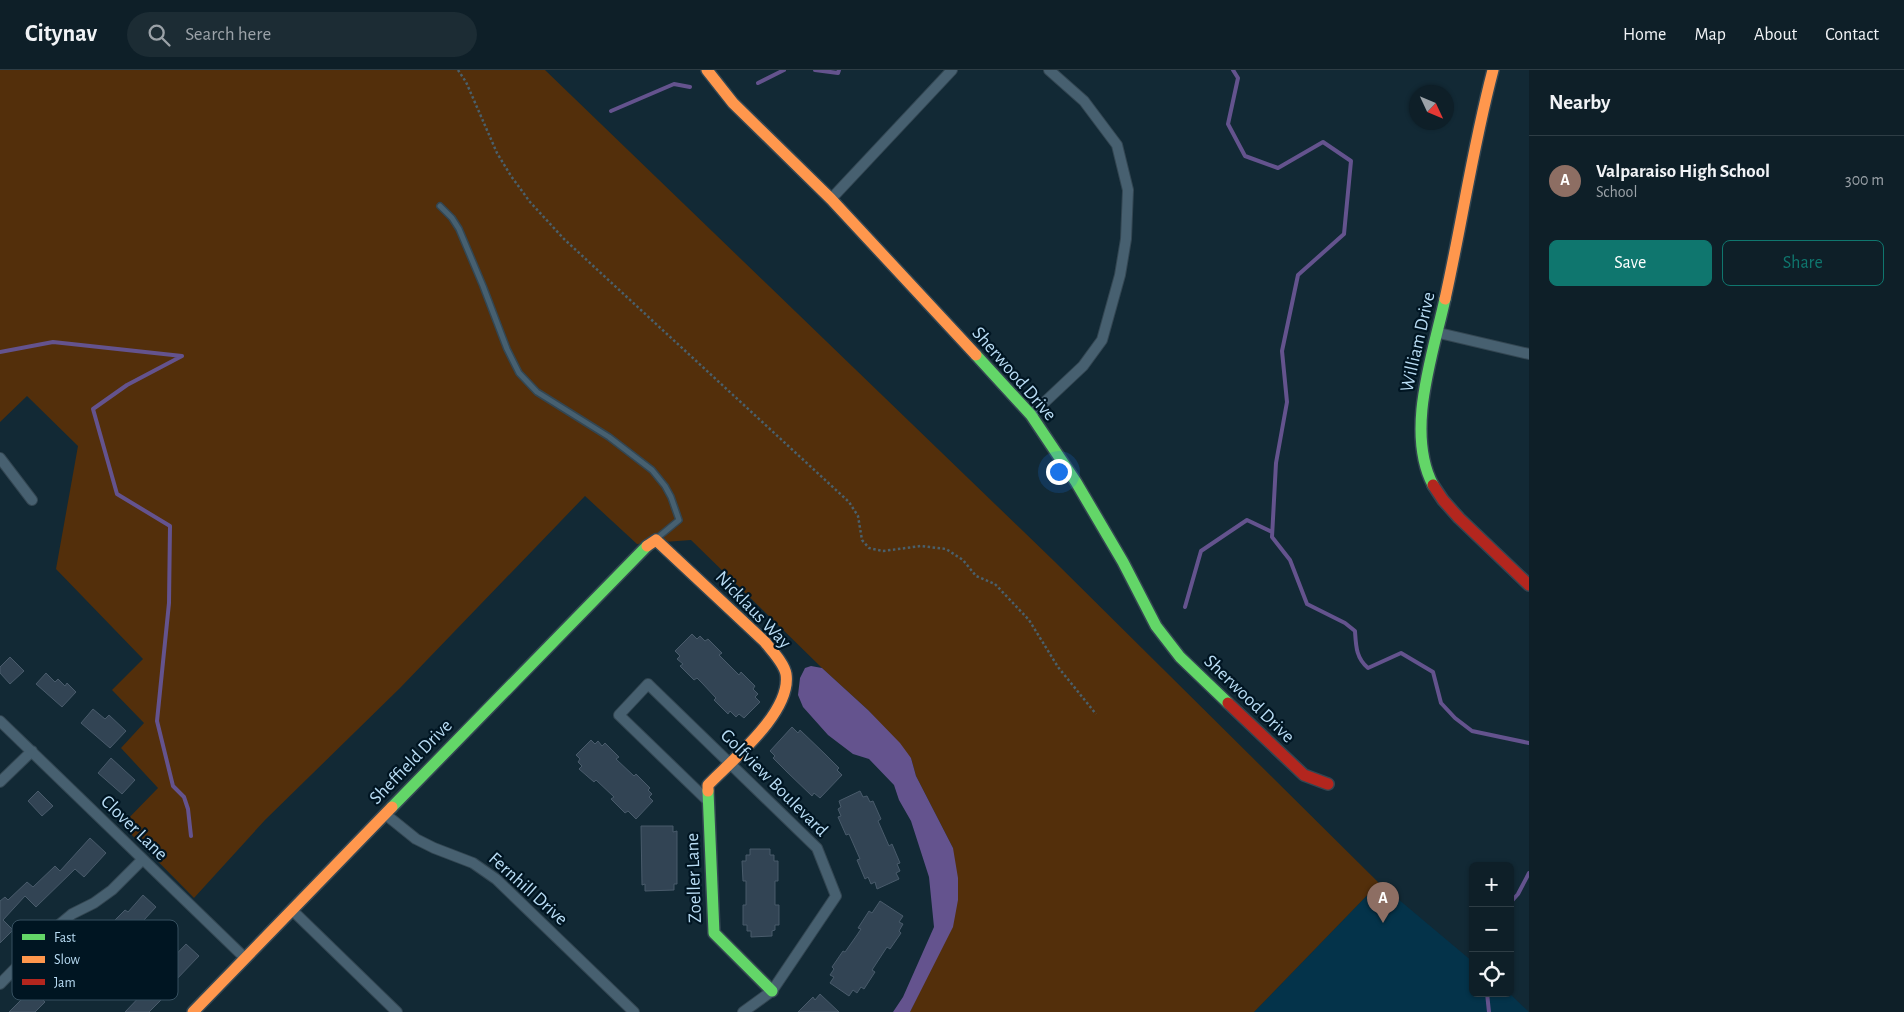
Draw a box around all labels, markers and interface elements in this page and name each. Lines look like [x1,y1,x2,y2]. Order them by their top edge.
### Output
search box [127,12,477,57]
icon: search [145,21,173,49]
text: Citynav [25,22,97,46]
text: Search here [185,25,271,44]
text: Home [1623,26,1666,44]
text: Map [1694,26,1726,44]
text: About [1754,26,1797,44]
text: Contact [1825,26,1879,44]
north arrow [1409,85,1454,130]
text: Nearby [1549,92,1610,113]
text: Valparaiso High School [1596,162,1770,181]
text: A [1560,172,1570,188]
text: 300 m [1845,172,1884,188]
text: School [1596,184,1637,200]
button: Save [1549,240,1712,286]
button: Share [1722,240,1884,286]
street label: William Drive [1397,290,1439,394]
street label: Sherwood Drive [968,323,1060,425]
your location [1046,459,1072,485]
street label: Nicklaus Way [712,568,794,652]
street label: Sherwood Drive [1200,651,1298,747]
street label: Sheffield Drive [366,716,456,808]
street label: Golfview Boulevard [717,726,831,840]
street label: Clover Lane [97,792,171,864]
street label: Zoeller Lane [683,833,705,923]
street label: Fernhill Drive [485,849,571,929]
map controls [1469,862,1514,997]
button: + [1469,862,1514,907]
pin: A [1367,882,1399,923]
button: − [1469,907,1514,952]
legend [12,920,178,1000]
text: Fast [54,931,76,945]
button: locate [1469,952,1514,997]
text: Slow [54,953,81,967]
text: Jam [54,976,76,990]

